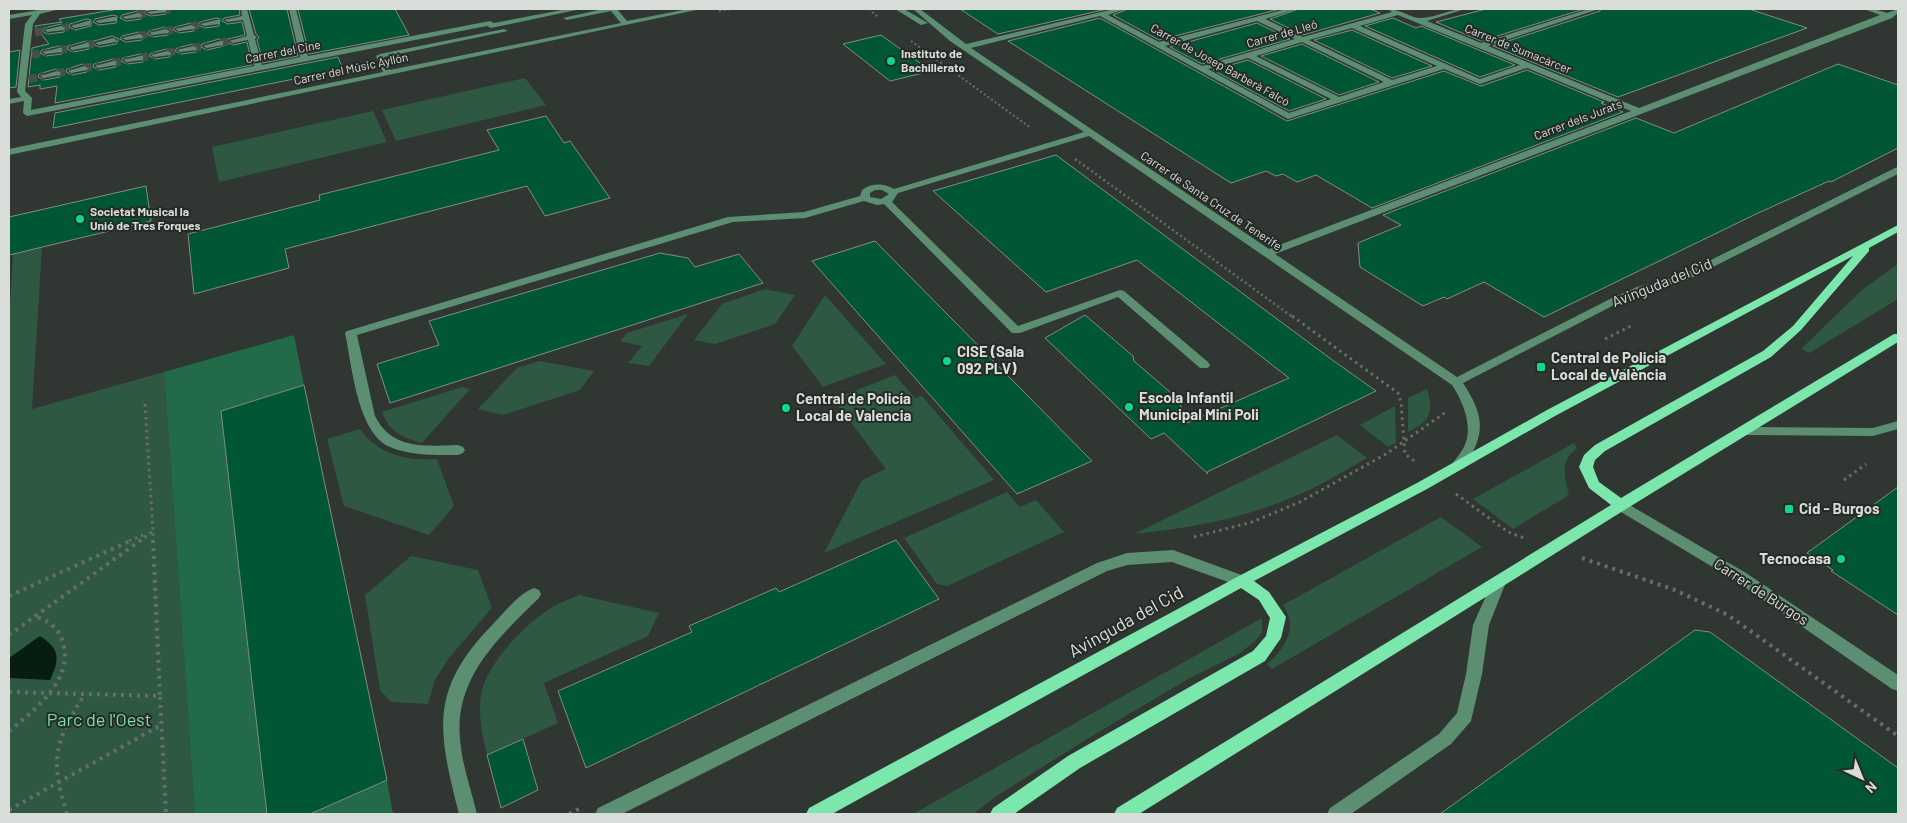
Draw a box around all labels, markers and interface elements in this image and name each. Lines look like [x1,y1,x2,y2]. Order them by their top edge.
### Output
street label: Carrer de Lleó [1245,16,1319,50]
street label: Carrer de Josep Barberà Falcó [1149,20,1292,108]
street label: Carrer de Sumacàrcer [1463,20,1574,76]
street label: Carrer del Cine [244,37,322,65]
place label: Instituto de Bachillerato [901,46,965,74]
street label: Carrer del Músic Ayllón [292,49,409,87]
marker: Instituto de Bachillerato [885,55,897,67]
street label: Carrer dels Jurats [1532,96,1624,142]
street label: Carrer de Santa Cruz de Tenerife [1138,148,1285,253]
place label: Societat Musical la Unió de Tres Forques [90,204,200,232]
marker: Societat Musical la Unió de Tres Forques [74,213,86,225]
street label: Avinguda del Cid [1609,254,1714,310]
place label: CISE (Sala 092 PLV) [957,342,1024,377]
place label: Central de Policia Local de València [1551,348,1666,383]
marker: CISE (Sala 092 PLV) [941,355,953,367]
marker: Central de Policia Local de València [1535,361,1547,373]
place label: Escola Infantil Municipal Mini Poli [1139,388,1259,423]
place label: Central de Policía Local de Valencia [796,389,911,424]
marker: Escola Infantil Municipal Mini Poli [1123,401,1135,413]
marker: Central de Policía Local de Valencia [780,402,792,414]
place label: Cid - Burgos [1799,499,1880,517]
marker: Cid - Burgos [1783,503,1795,515]
place label: Tecnocasa [1759,549,1831,567]
marker: Tecnocasa [1835,553,1847,565]
street label: Carrer de Burgos [1711,554,1812,628]
street label: Avinguda del Cid [1064,581,1187,662]
park label: Parc de l'Oest [47,708,151,730]
north arrow [1837,753,1887,803]
text: N [1862,778,1881,797]

